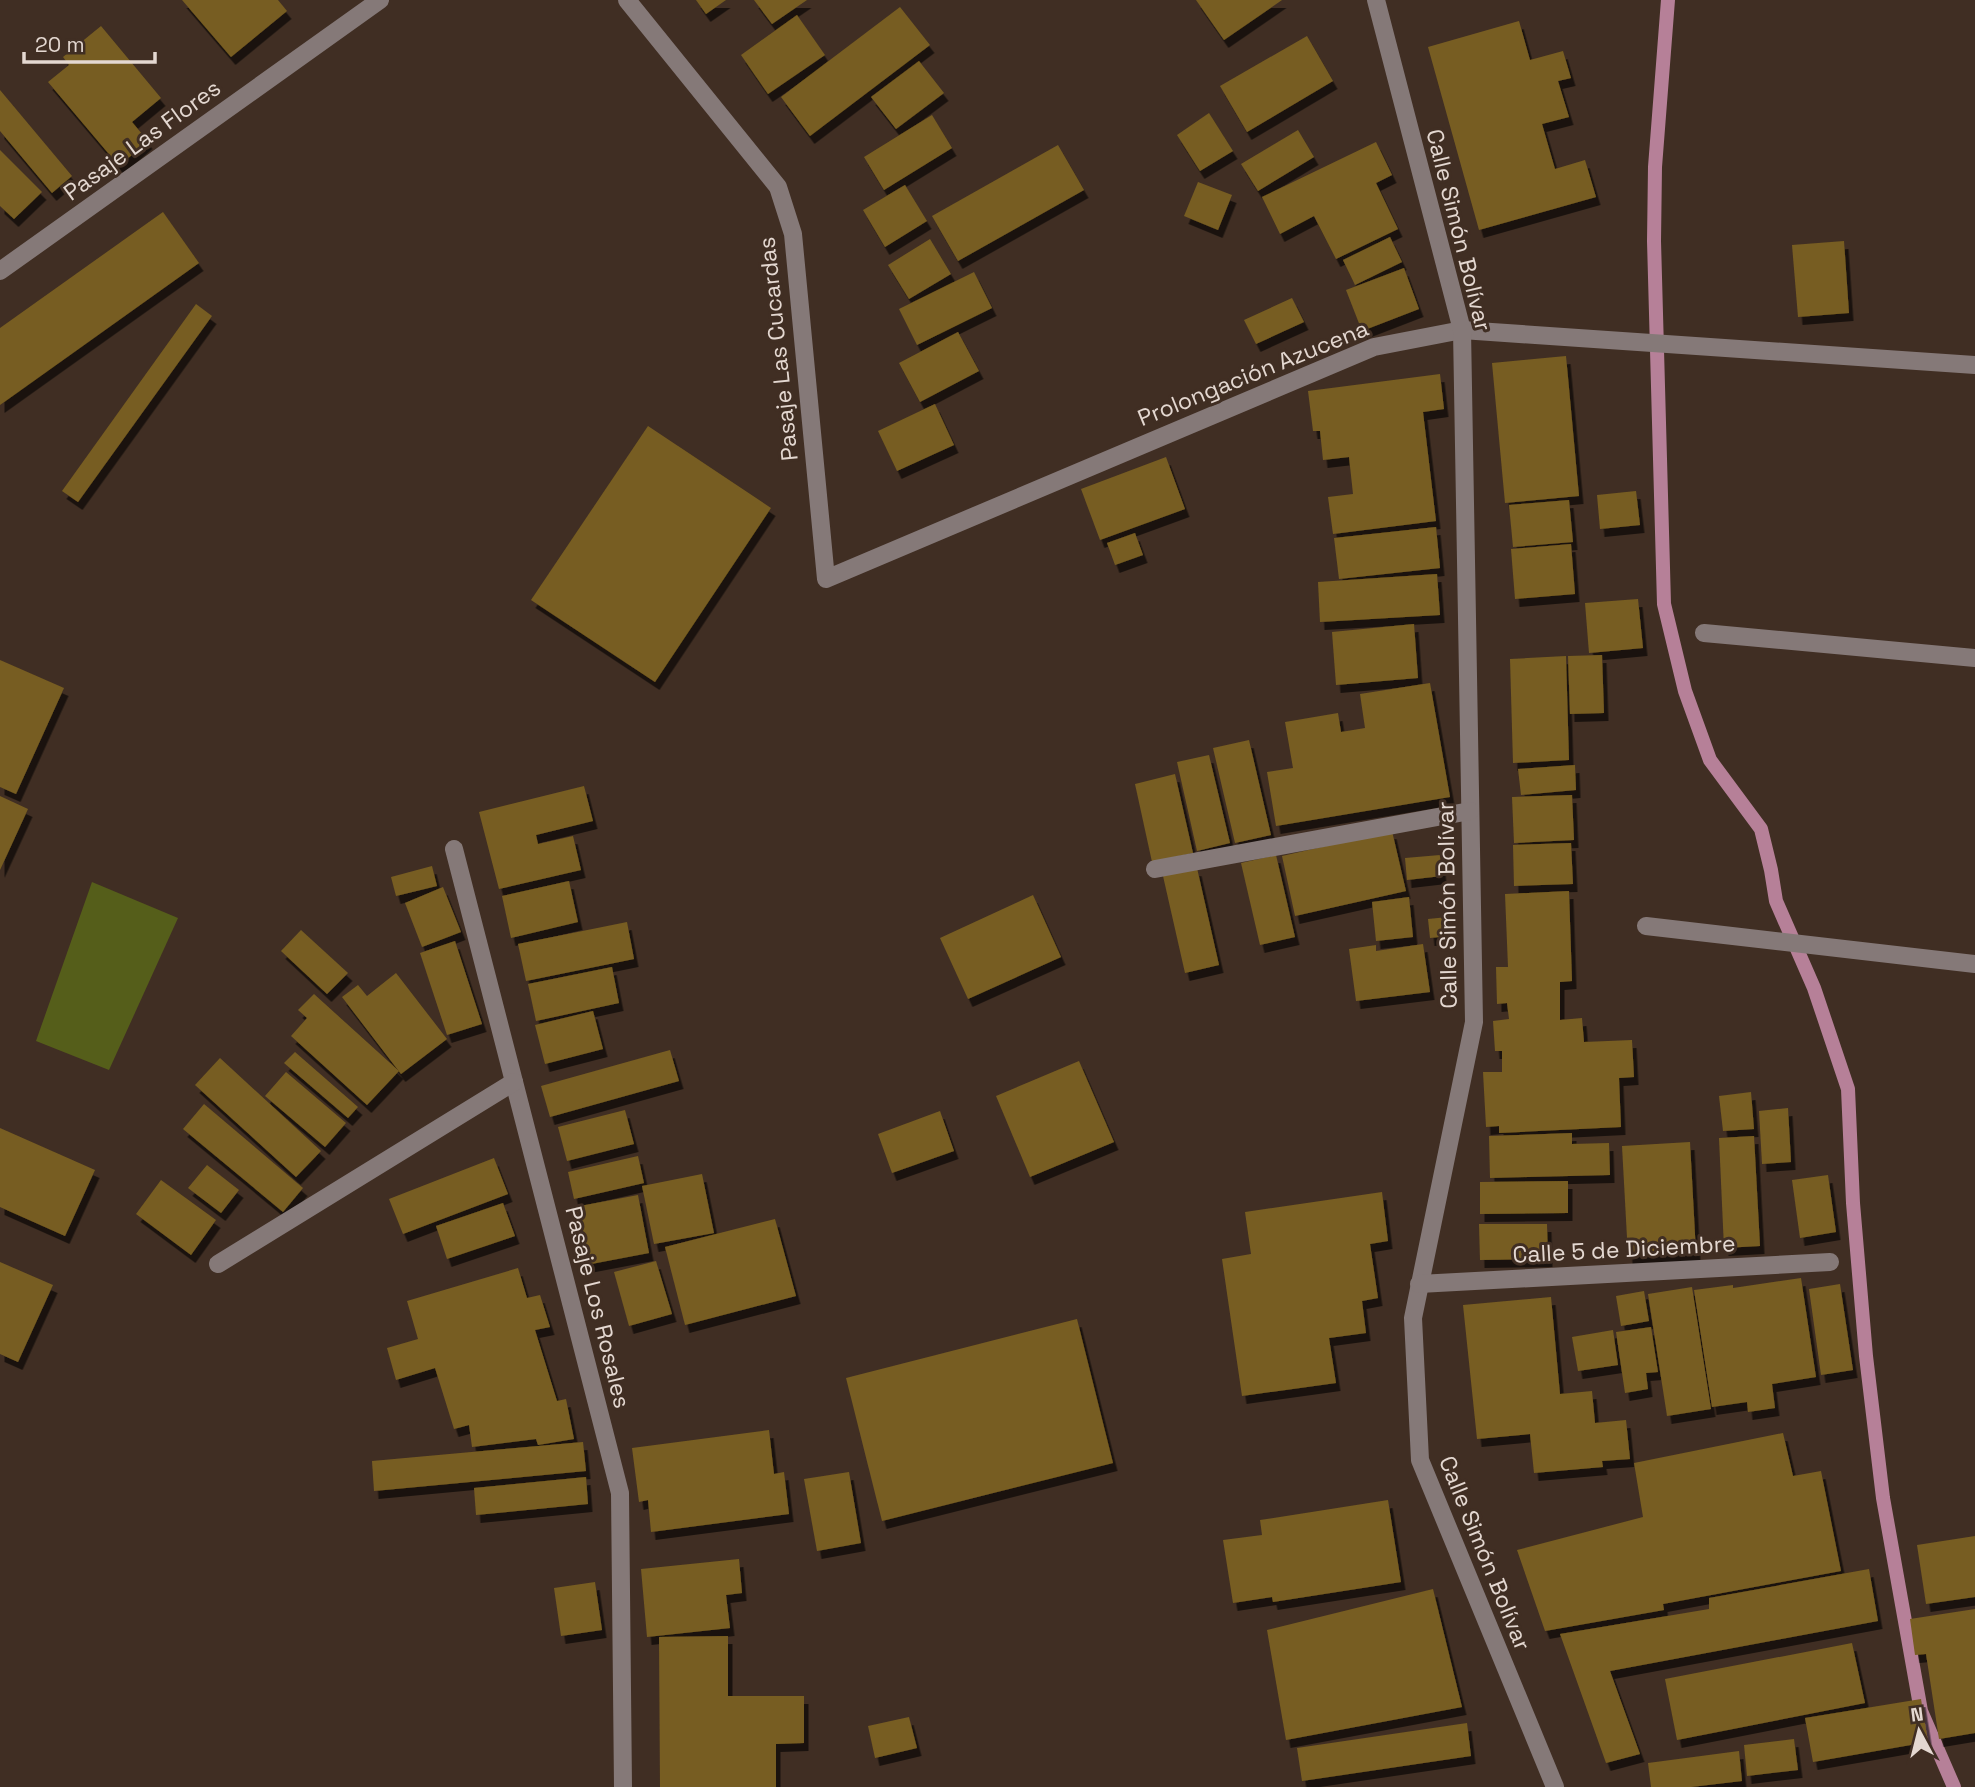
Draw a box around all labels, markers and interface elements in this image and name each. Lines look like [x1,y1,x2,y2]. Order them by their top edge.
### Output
scale bar [24,21,156,65]
text: 20 m [35,31,85,58]
street label: Pasaje Las Flores [57,73,227,207]
street label: Calle Simón Bolívar [1419,126,1499,334]
street label: Pasaje Las Cucardas [751,236,805,462]
street label: Prolongación Azucena [1133,313,1373,433]
street label: Calle Simón Bolívar [1430,801,1464,1009]
street label: Pasaje Los Rosales [558,1203,638,1411]
street label: Calle 5 de Diciembre [1512,1228,1736,1270]
street label: Calle Simón Bolívar [1432,1451,1538,1655]
north arrow [1884,1696,1954,1766]
text: N [1909,1701,1925,1728]

